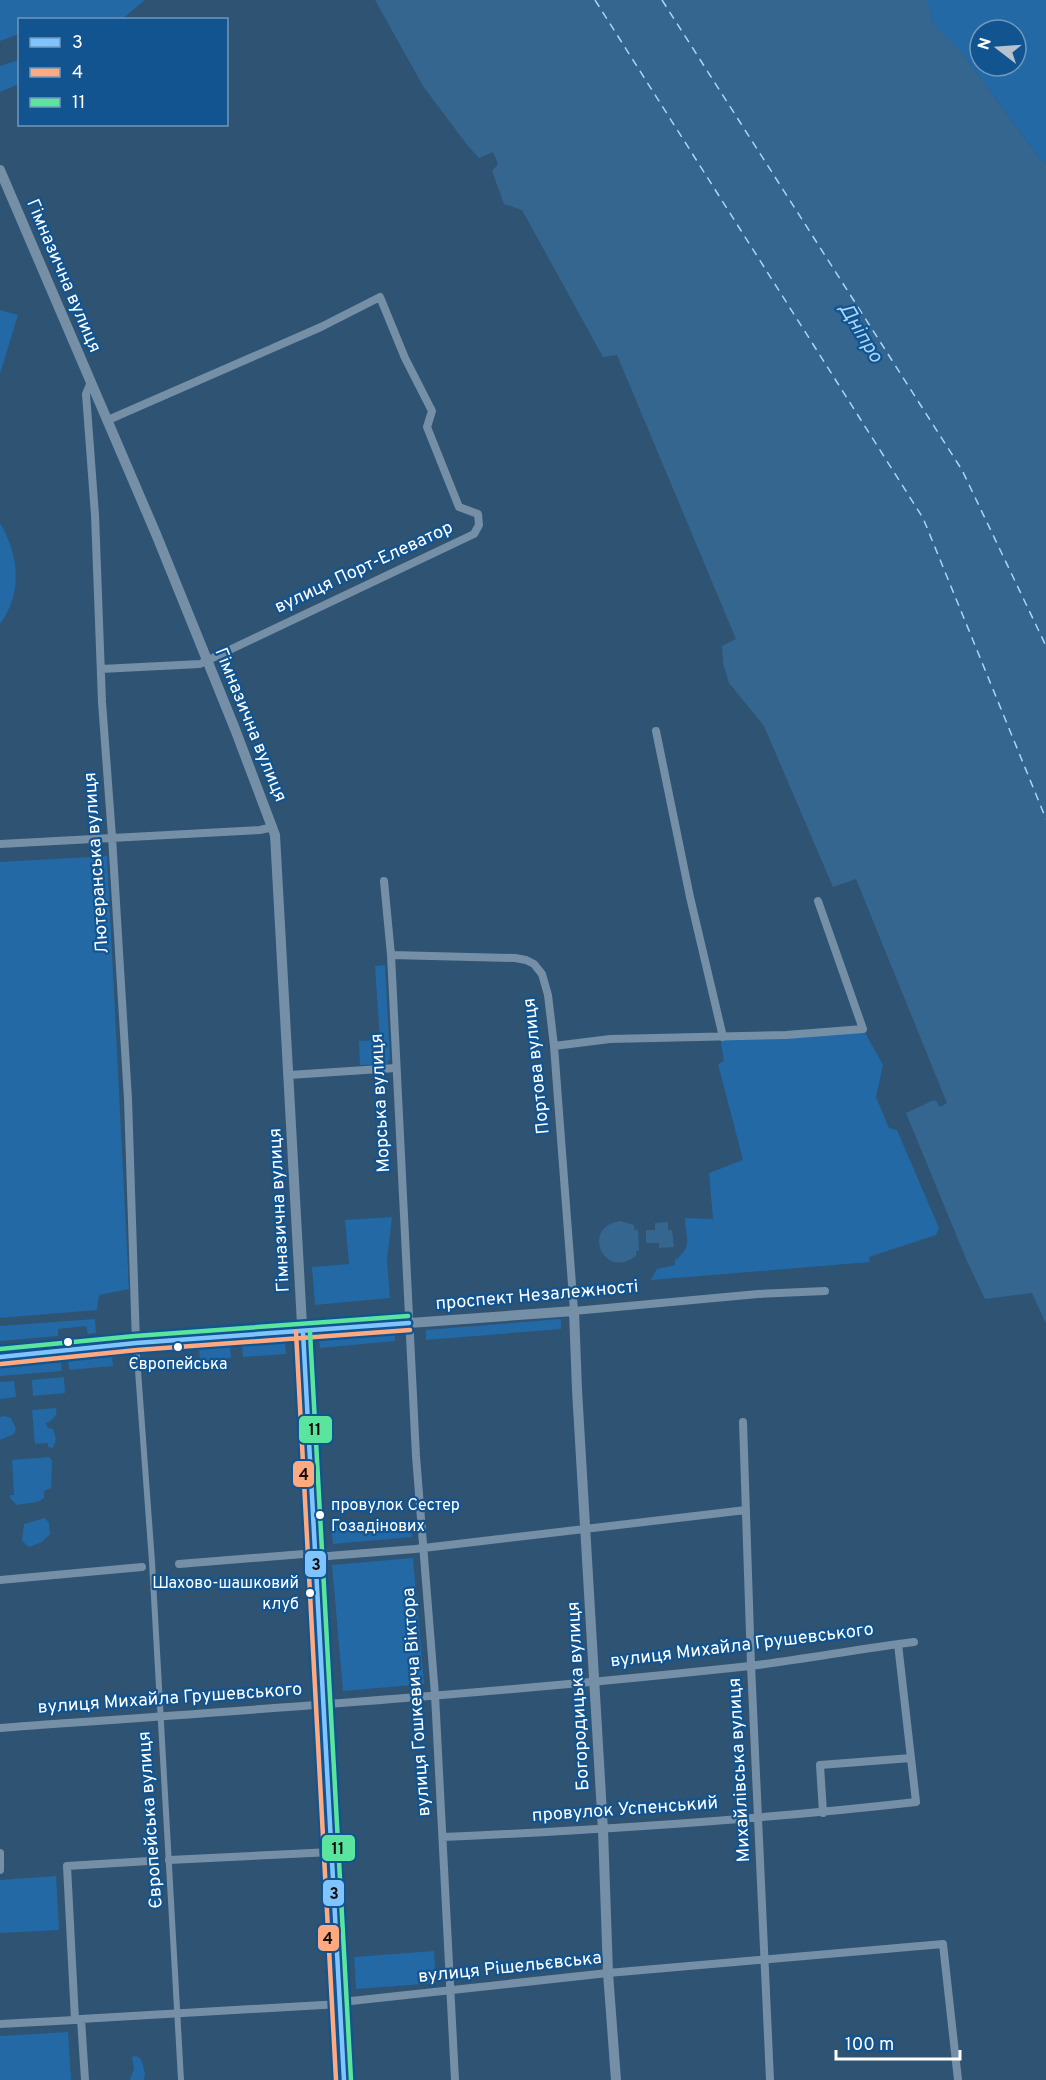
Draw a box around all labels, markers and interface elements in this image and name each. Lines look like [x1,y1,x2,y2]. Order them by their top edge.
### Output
legend [18,18,228,126]
north arrow [968,18,1028,78]
text: 3 [72,32,83,55]
text: N [974,36,997,53]
text: 4 [72,62,83,85]
text: 11 [72,92,85,115]
street label: Гімназична вулиця [20,196,106,356]
water label: Дніпро [832,298,888,368]
street label: вулиця Порт-Елеватор [271,517,457,619]
street label: Гімназична вулиця [209,644,291,806]
street label: Лютеранська вулиця [79,771,115,955]
street label: Портова вулиця [518,997,556,1135]
street label: Морська вулиця [366,1033,396,1173]
street label: Гімназична вулиця [264,1127,296,1293]
street label: проспект Незалежності [435,1276,639,1316]
unlabelled marker [62,1336,74,1348]
marker: Європейська [172,1341,184,1353]
place label: Європейська [128,1355,228,1375]
line badge: 11 [298,1415,333,1444]
text: 11 [309,1421,321,1441]
line badge: 4 [292,1460,315,1488]
text: 4 [299,1466,309,1486]
place label: провулок Сестер Гозадінових [331,1496,460,1537]
marker: провулок Сестер Гозадінових [314,1509,326,1521]
line badge: 3 [304,1550,327,1578]
text: 3 [311,1556,321,1576]
place label: Шахово-шашковий клуб [152,1574,299,1615]
marker: Шахово-шашковий клуб [304,1587,316,1599]
street label: вулиця Гошкевича Віктора [398,1587,436,1817]
street label: Богородицька вулиця [563,1601,595,1791]
street label: вулиця Михайла Грушевського [609,1618,875,1674]
street label: Михайлівська вулиця [724,1677,756,1863]
street label: вулиця Михайла Грушевського [37,1678,303,1720]
street label: Європейська вулиця [133,1731,169,1909]
street label: провулок Успенський [531,1792,719,1828]
line badge: 11 [321,1834,356,1862]
text: 11 [332,1840,344,1860]
line badge: 3 [322,1879,345,1907]
text: 3 [329,1885,339,1905]
line badge: 4 [317,1924,340,1952]
text: 4 [323,1930,333,1950]
street label: вулиця Рішельєвська [417,1947,603,1989]
scale bar [836,2023,960,2061]
text: 100 m [845,2034,894,2057]

